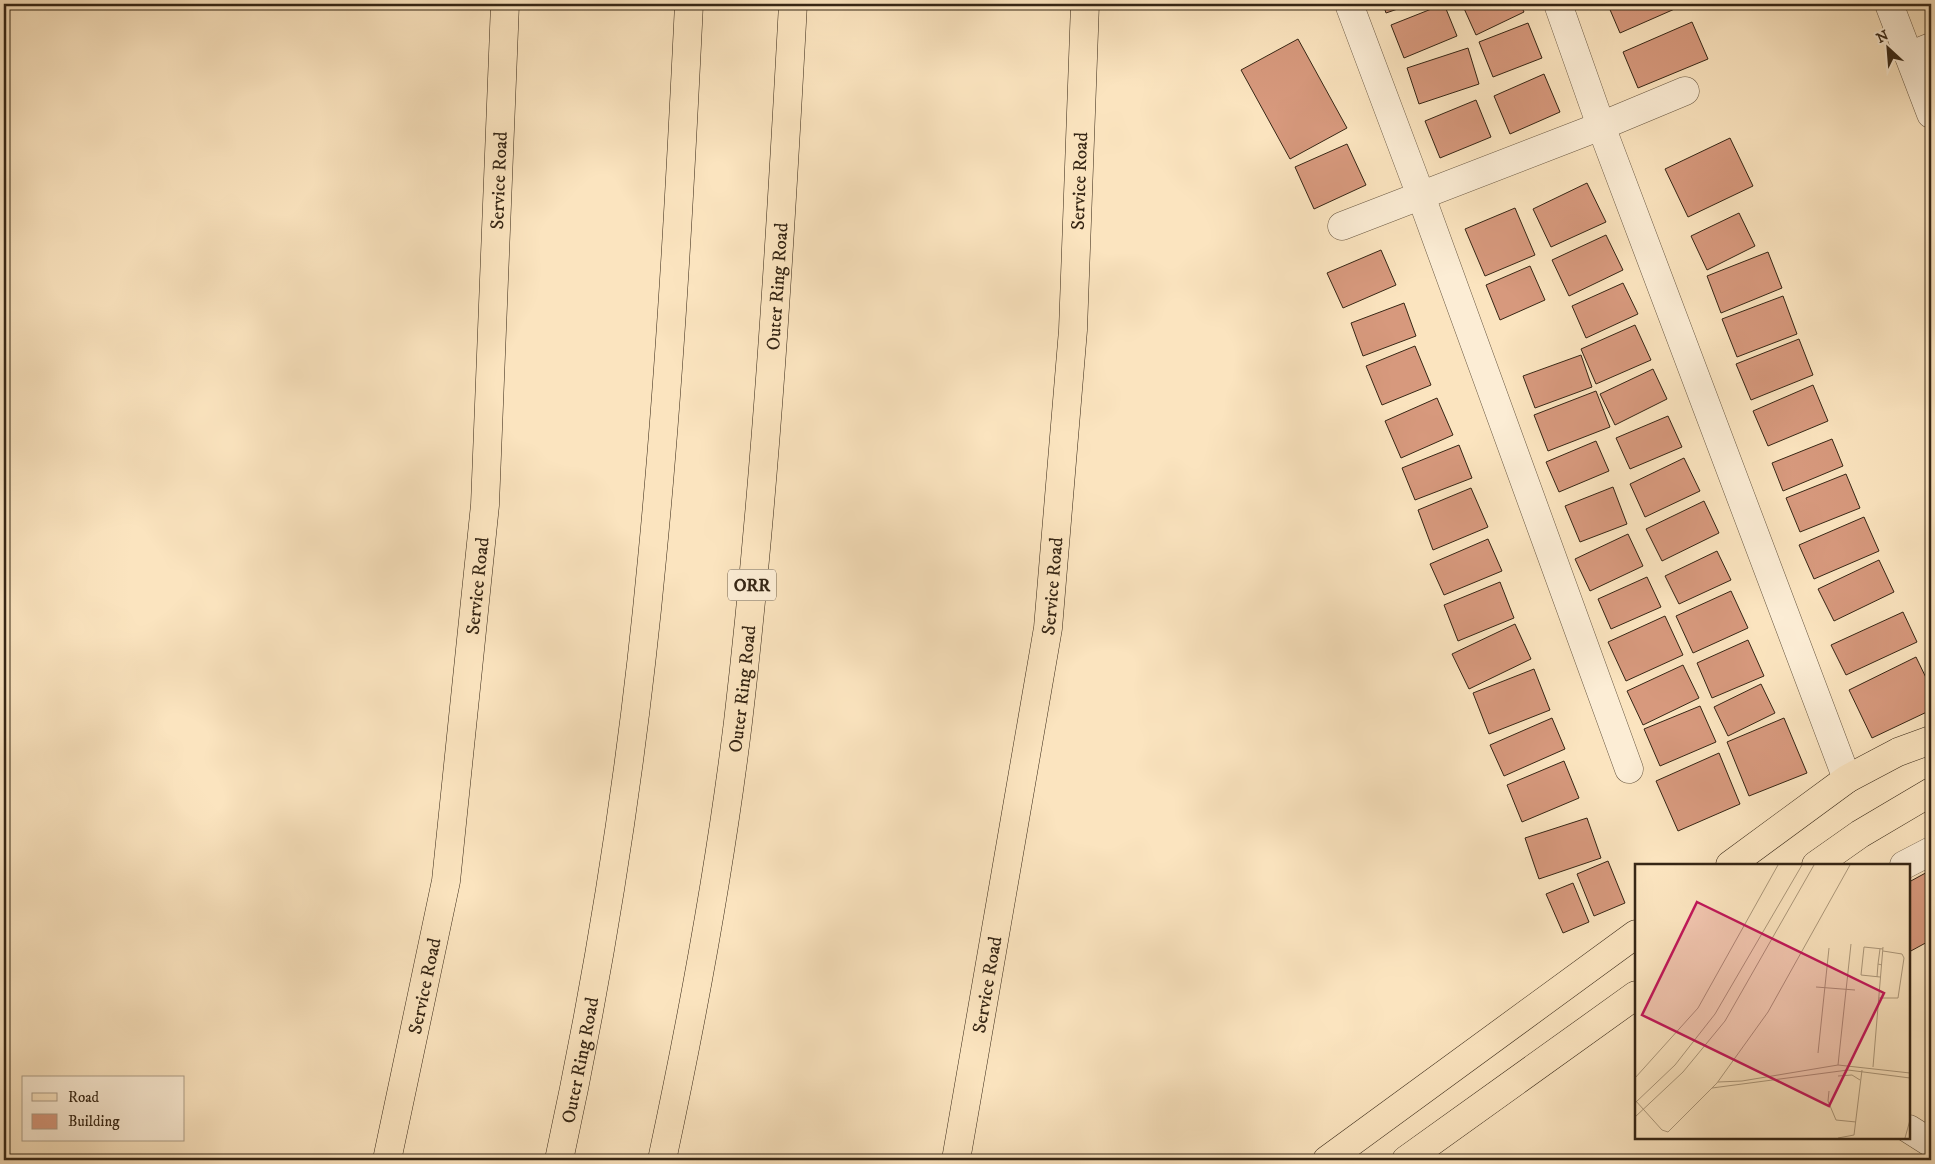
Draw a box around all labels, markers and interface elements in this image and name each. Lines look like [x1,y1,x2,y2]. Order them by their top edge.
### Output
north arrow [1862,22,1912,72]
text: N [1874,26,1892,48]
street label: Service Road [486,131,513,230]
street label: Service Road [1067,131,1093,230]
street label: Outer Ring Road [762,221,794,351]
street label: Service Road [462,535,495,636]
street label: Service Road [1037,536,1069,637]
road number: ORR [728,570,776,600]
street label: Outer Ring Road [724,624,762,754]
inset map [1635,864,1910,1139]
street label: Service Road [968,934,1008,1035]
street label: Service Road [404,935,447,1036]
street label: Outer Ring Road [557,995,604,1125]
legend [22,1076,185,1142]
text: Road [68,1088,100,1107]
text: Building [68,1112,120,1131]

